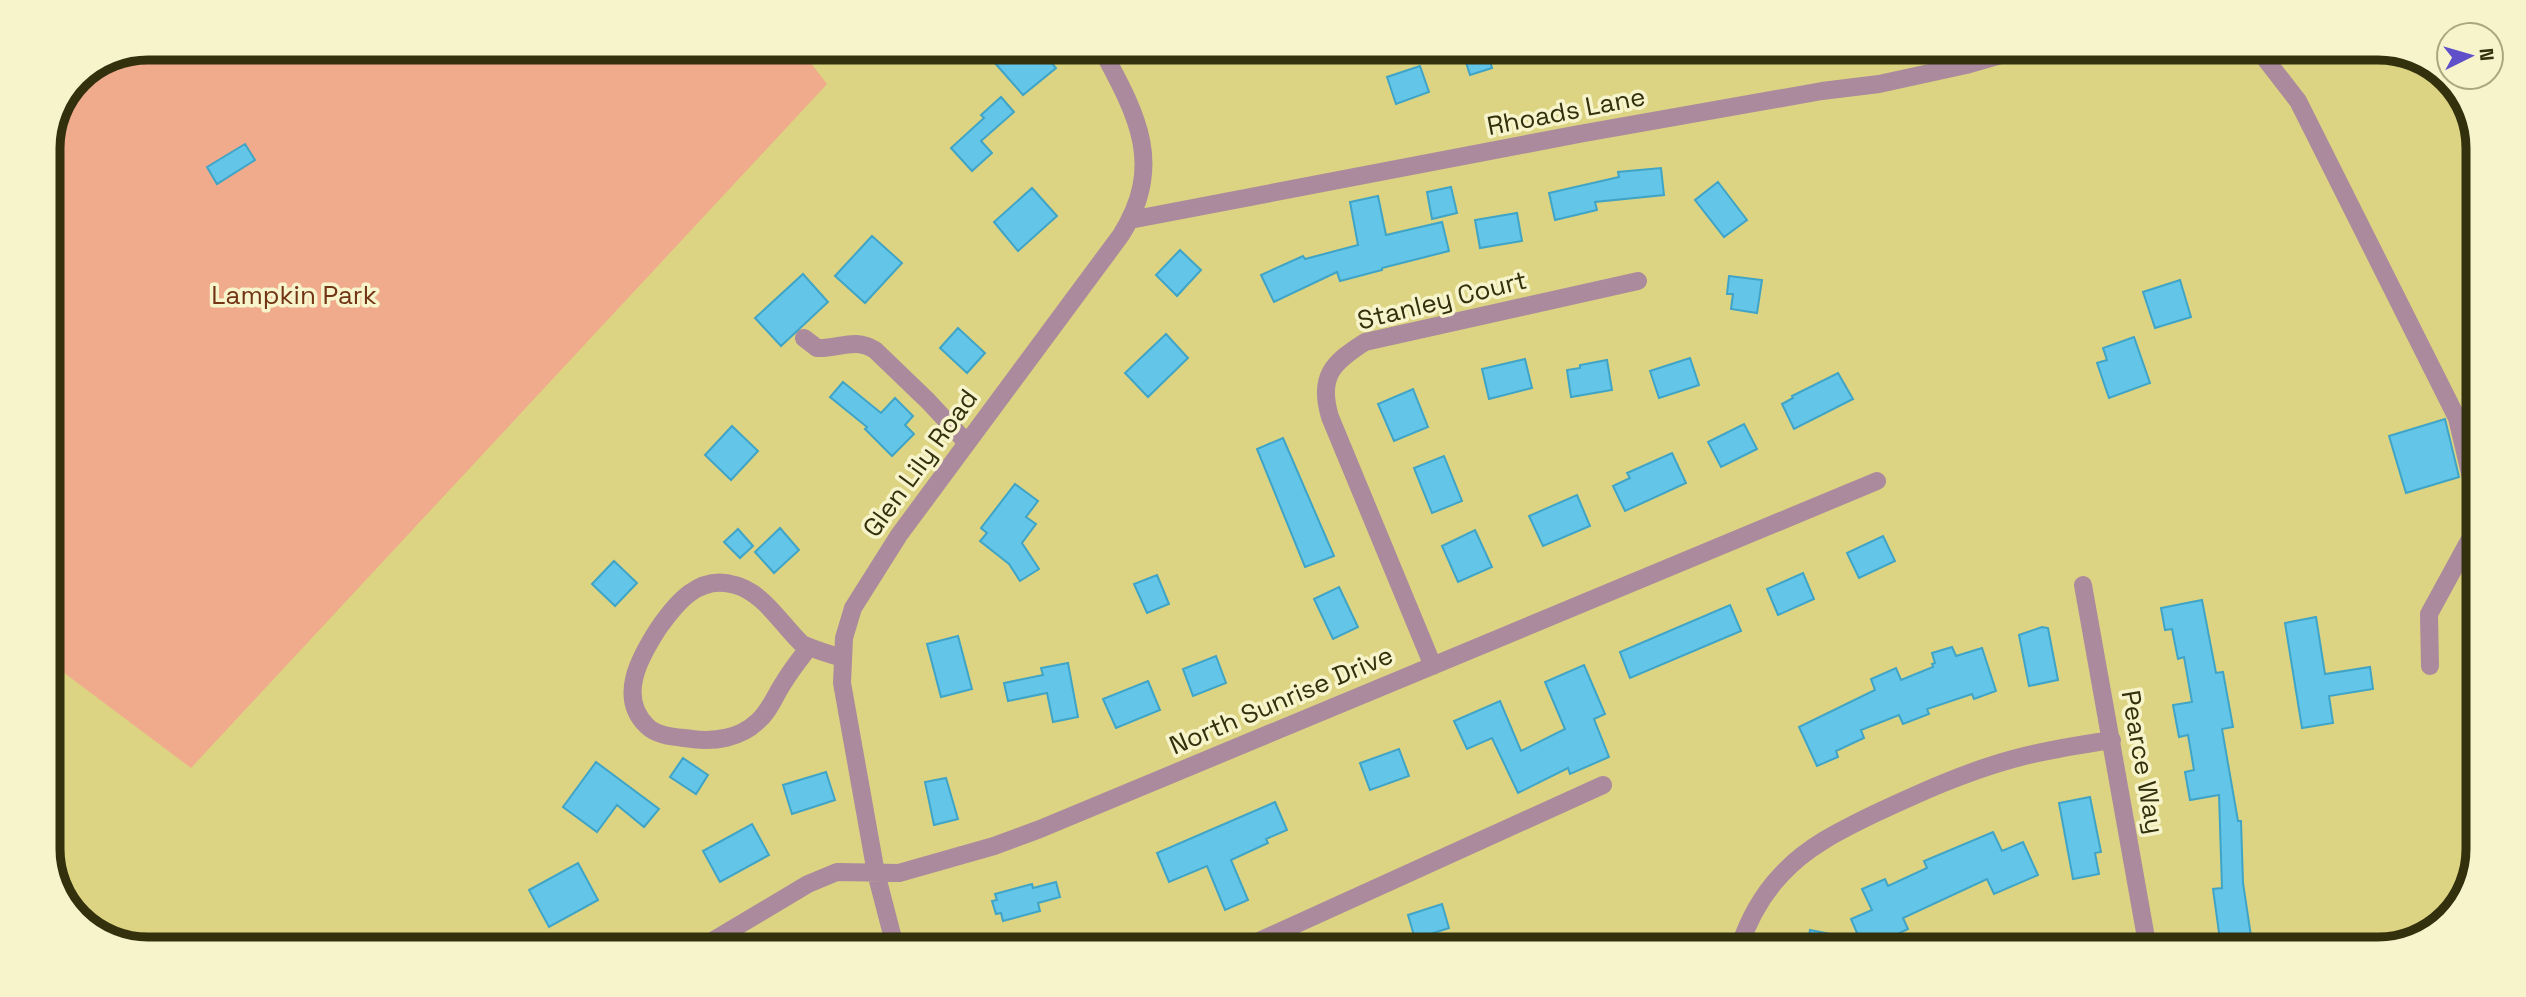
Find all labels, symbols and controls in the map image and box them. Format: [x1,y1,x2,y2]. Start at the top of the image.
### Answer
north arrow [2435,21,2505,91]
text: N [2473,47,2499,62]
street label: Rhoads Lane [1484,79,1648,143]
street label: Stanley Court [1354,263,1530,337]
park label: Lampkin Park [211,278,377,312]
street label: Glen Lily Road [855,382,985,544]
street label: North Sunrise Drive [1164,638,1398,762]
street label: Pearce Way [2114,687,2172,837]

